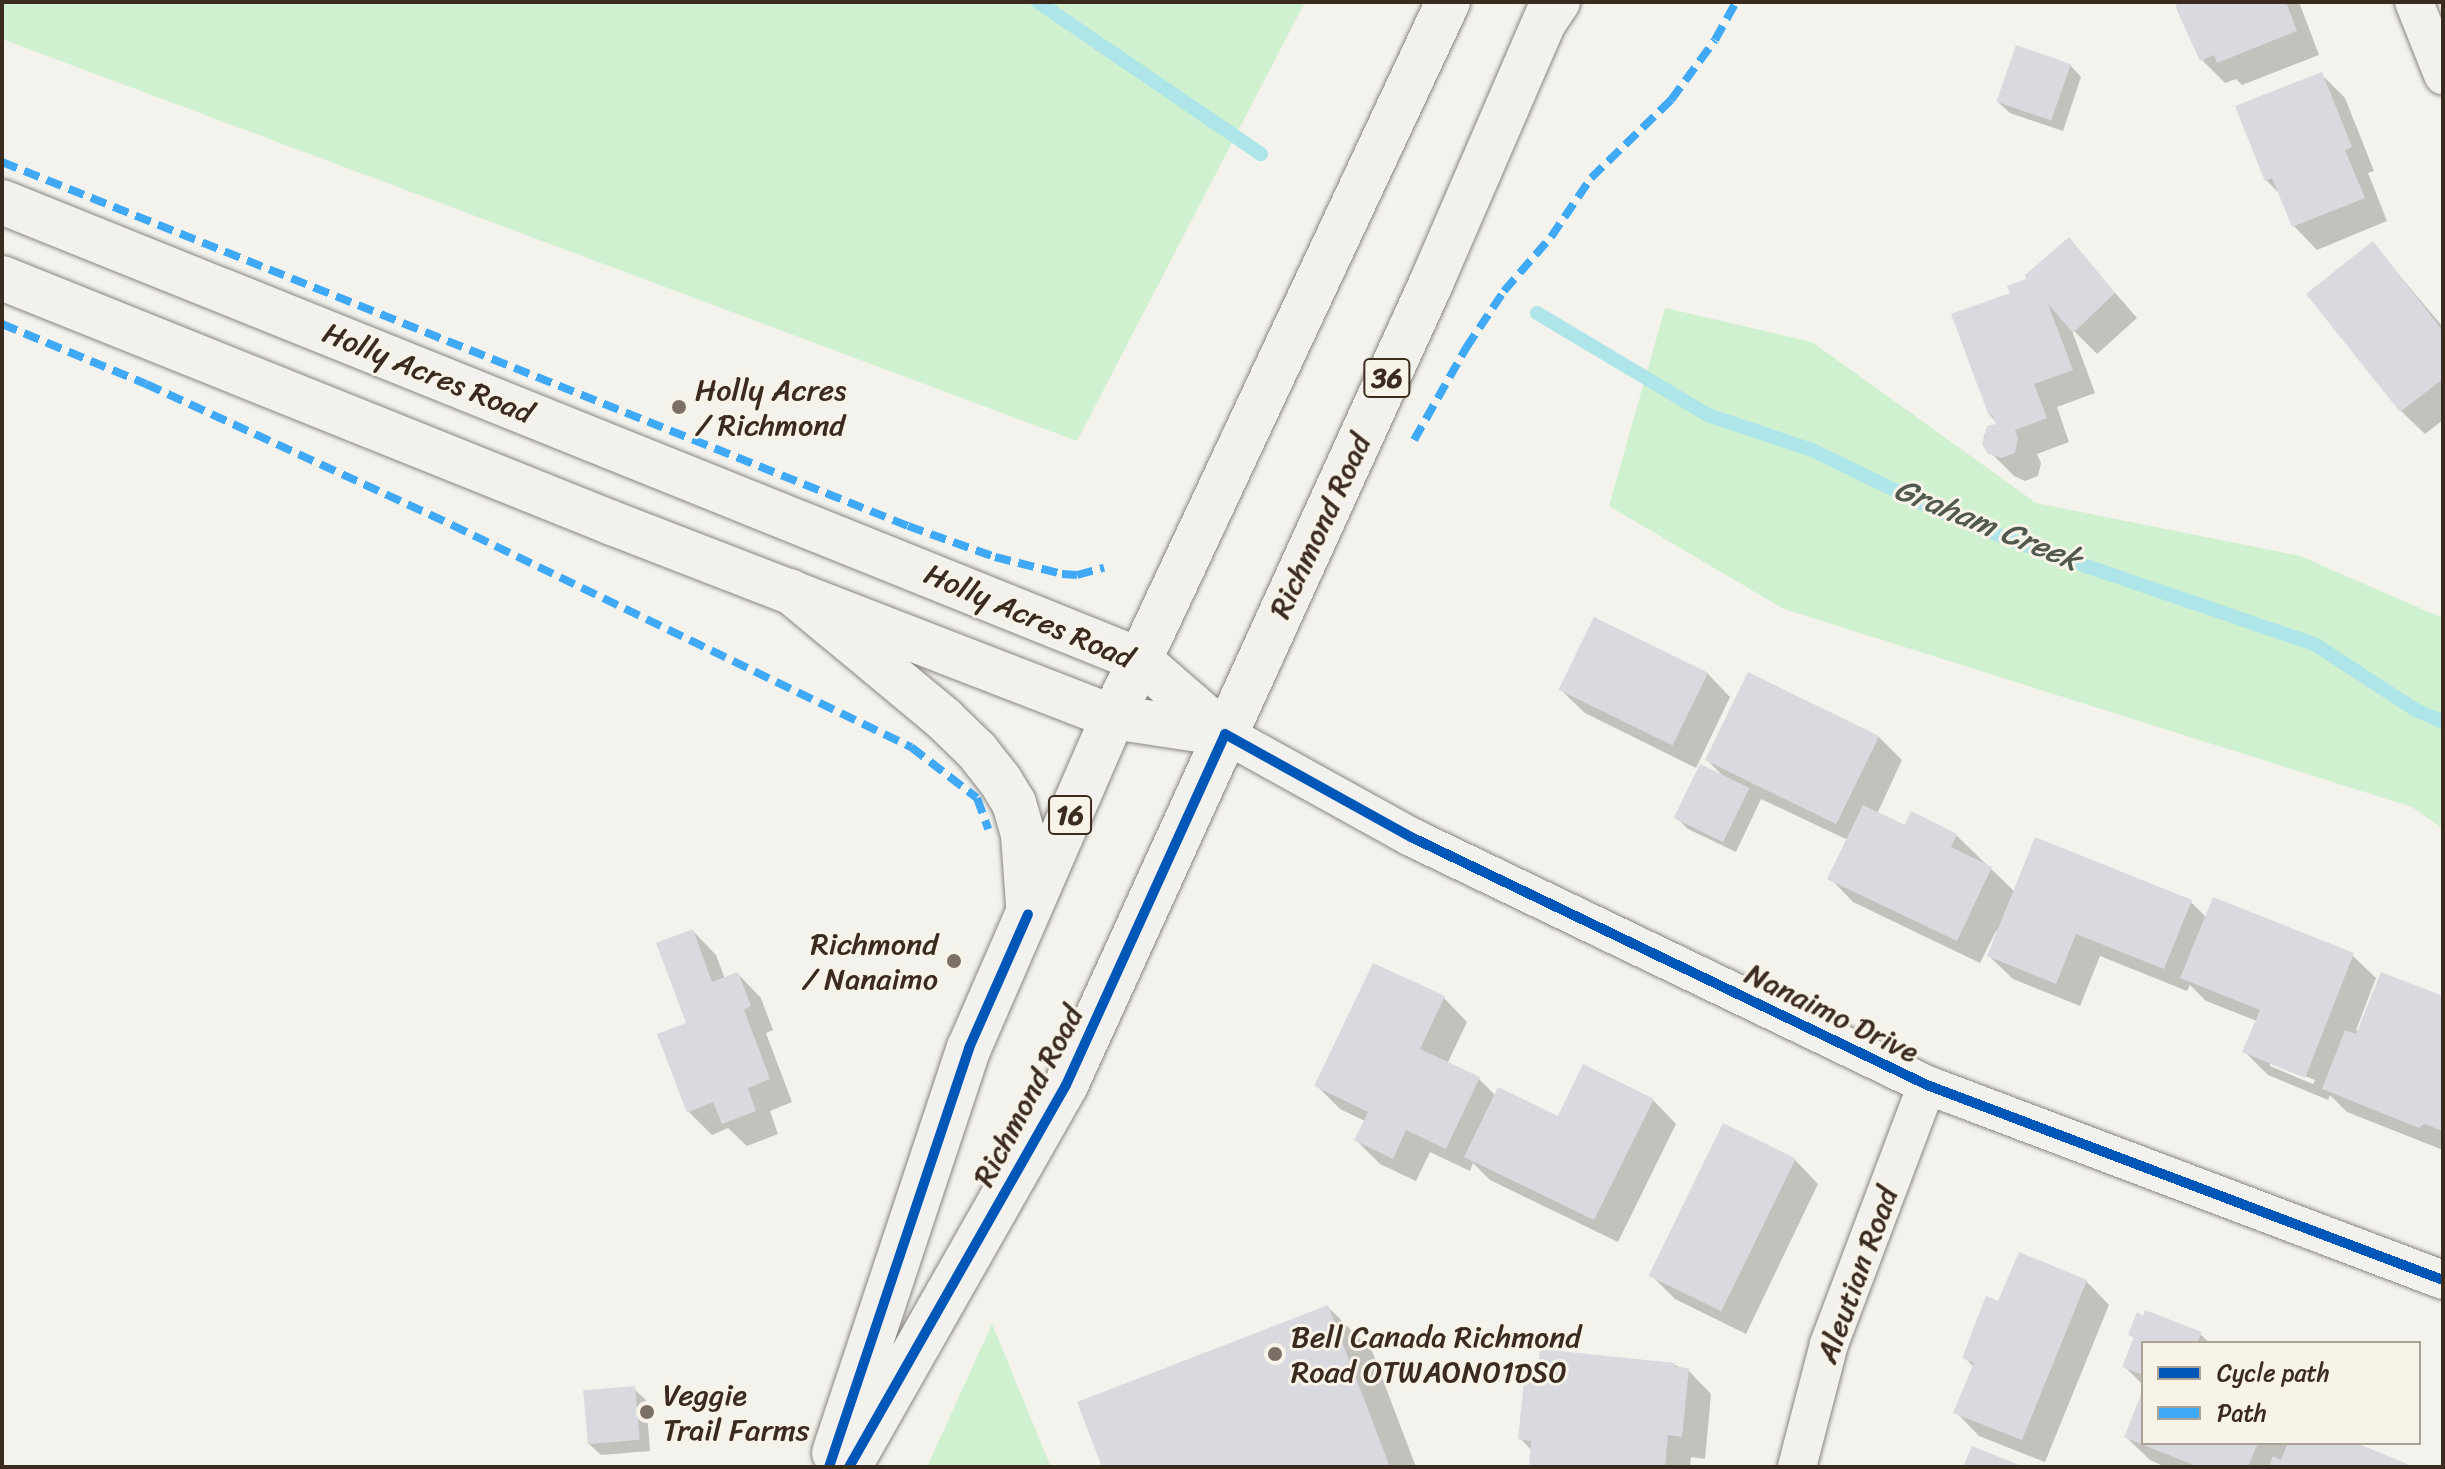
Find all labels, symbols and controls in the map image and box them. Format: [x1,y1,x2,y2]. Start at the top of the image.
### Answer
street label: Holly Acres Road [318,314,538,432]
road number: 36 [1363,354,1411,402]
place label: Holly Acres / Richmond [695,372,846,442]
marker: Holly Acres / Richmond [670,398,688,416]
street label: Richmond Road [1262,428,1378,624]
water label: Graham Creek [1888,470,2086,580]
street label: Holly Acres Road [919,556,1139,676]
road number: 16 [1048,791,1092,839]
place label: Richmond / Nanaimo [802,926,938,996]
marker: Richmond / Nanaimo [945,952,963,970]
street label: Nanaimo Drive [1739,955,1925,1071]
street label: Richmond Road [965,999,1091,1193]
street label: Aleutian Road [1809,1182,1905,1368]
place label: Bell Canada Richmond Road OTWAON01DS0 [1291,1319,1581,1390]
legend [2141,1341,2421,1445]
marker: Bell Canada Richmond Road OTWAON01DS0 [1266,1345,1284,1363]
text: Cycle path [2217,1352,2330,1394]
place label: Veggie Trail Farms [663,1377,808,1448]
text: Path [2217,1392,2267,1434]
marker: Veggie Trail Farms [638,1403,656,1421]

